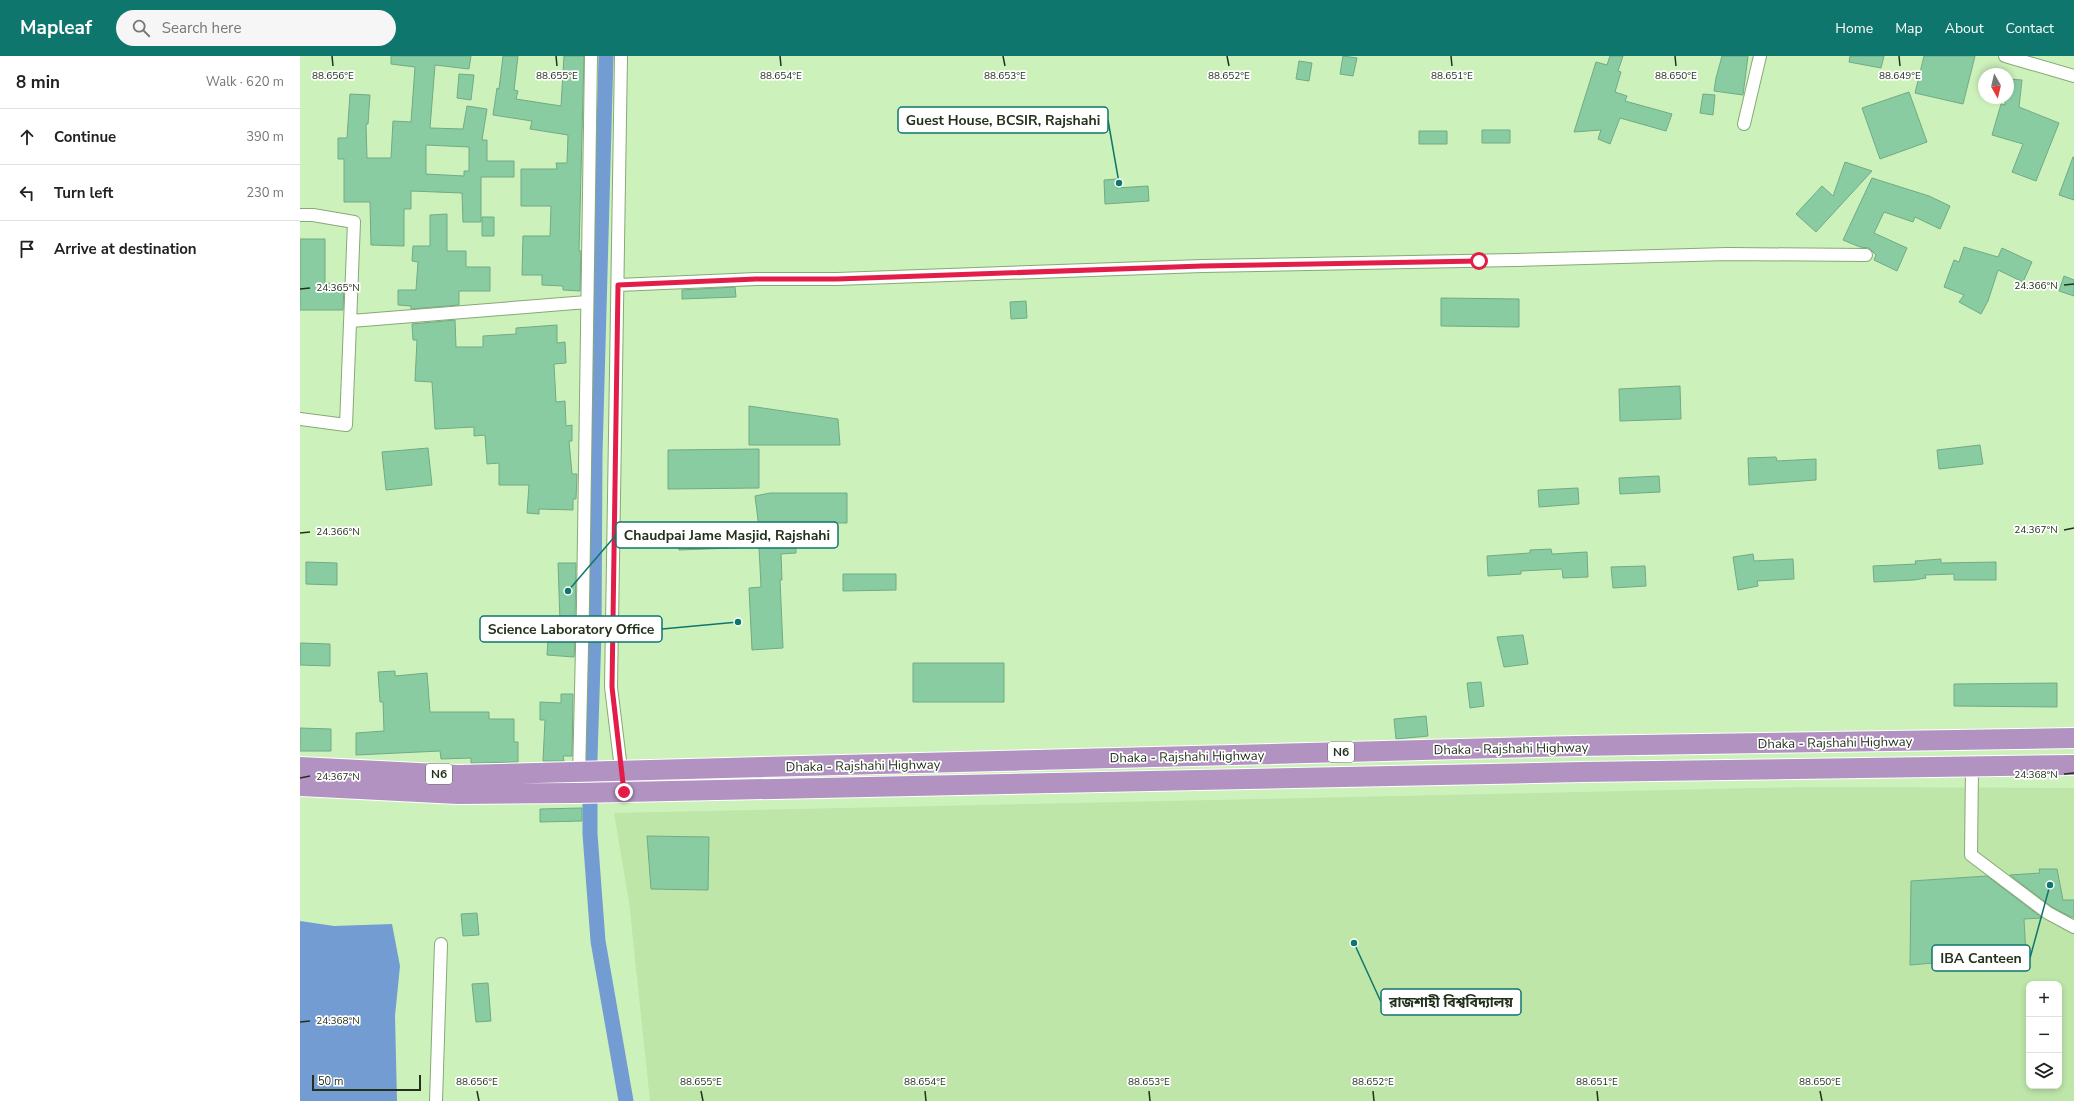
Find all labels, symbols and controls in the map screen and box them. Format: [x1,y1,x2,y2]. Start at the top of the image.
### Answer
search box [116,10,396,46]
text: Mapleaf [20,15,92,41]
icon: search [130,17,152,39]
text: Search here [162,18,241,38]
text: Home [1835,19,1873,38]
text: Map [1895,19,1923,38]
text: About [1945,19,1984,38]
text: Contact [2006,19,2054,38]
north arrow [1978,68,2014,104]
text: 88.656°E [312,69,354,83]
text: 88.655°E [536,69,578,83]
text: 88.654°E [760,69,802,83]
text: 88.653°E [984,69,1026,83]
text: 88.652°E [1208,69,1250,83]
text: 88.651°E [1431,69,1473,83]
text: 88.650°E [1655,69,1697,83]
text: 88.649°E [1879,69,1921,83]
text: 8 min [16,71,60,94]
text: Walk · 620 m [206,73,284,91]
callout: Guest House, BCSIR, Rajshahi [898,107,1108,133]
text: Guest House, BCSIR, Rajshahi [906,111,1100,130]
icon: ahead [16,126,38,148]
text: Continue [54,127,116,147]
text: 390 m [246,128,284,146]
icon: left [16,182,38,204]
text: Turn left [54,183,113,203]
text: 230 m [246,184,284,202]
icon: arrive [16,238,38,260]
text: Arrive at destination [54,239,197,259]
route start [1470,252,1488,270]
text: 24.366°N [2014,279,2058,293]
text: 24.365°N [316,281,360,295]
callout: Chaudpai Jame Masjid, Rajshahi [616,522,838,548]
text: 24.367°N [2014,523,2058,537]
text: 24.366°N [316,525,360,539]
text: Chaudpai Jame Masjid, Rajshahi [624,526,830,545]
callout: Science Laboratory Office [480,616,662,642]
text: Science Laboratory Office [488,620,655,639]
street label: Dhaka - Rajshahi Highway [1758,733,1913,753]
street label: Dhaka - Rajshahi Highway [1434,739,1589,759]
road number: N6 [1328,742,1354,762]
street label: Dhaka - Rajshahi Highway [1110,747,1265,767]
street label: Dhaka - Rajshahi Highway [786,756,941,776]
road number: N6 [426,764,452,784]
text: 24.368°N [2014,768,2058,782]
text: 24.367°N [316,770,360,784]
route end [615,783,633,801]
callout: IBA Canteen [1932,945,2030,971]
text: IBA Canteen [1940,949,2022,968]
map controls [2026,981,2062,1089]
button: + [2026,981,2062,1017]
callout: রাজশাহী বিশ্ববিদ্যালয় [1381,989,1521,1015]
text: রাজশাহী বিশ্ববিদ্যালয় [1388,993,1513,1012]
text: 24.368°N [316,1014,360,1028]
button: − [2026,1017,2062,1053]
button: layers [2026,1053,2062,1089]
scale bar [312,1073,421,1092]
text: 50 m [318,1074,343,1089]
text: 88.656°E [456,1075,498,1089]
text: 88.655°E [680,1075,722,1089]
text: 88.654°E [904,1075,946,1089]
text: 88.653°E [1128,1075,1170,1089]
text: 88.652°E [1352,1075,1394,1089]
text: 88.651°E [1576,1075,1618,1089]
text: 88.650°E [1799,1075,1841,1089]

